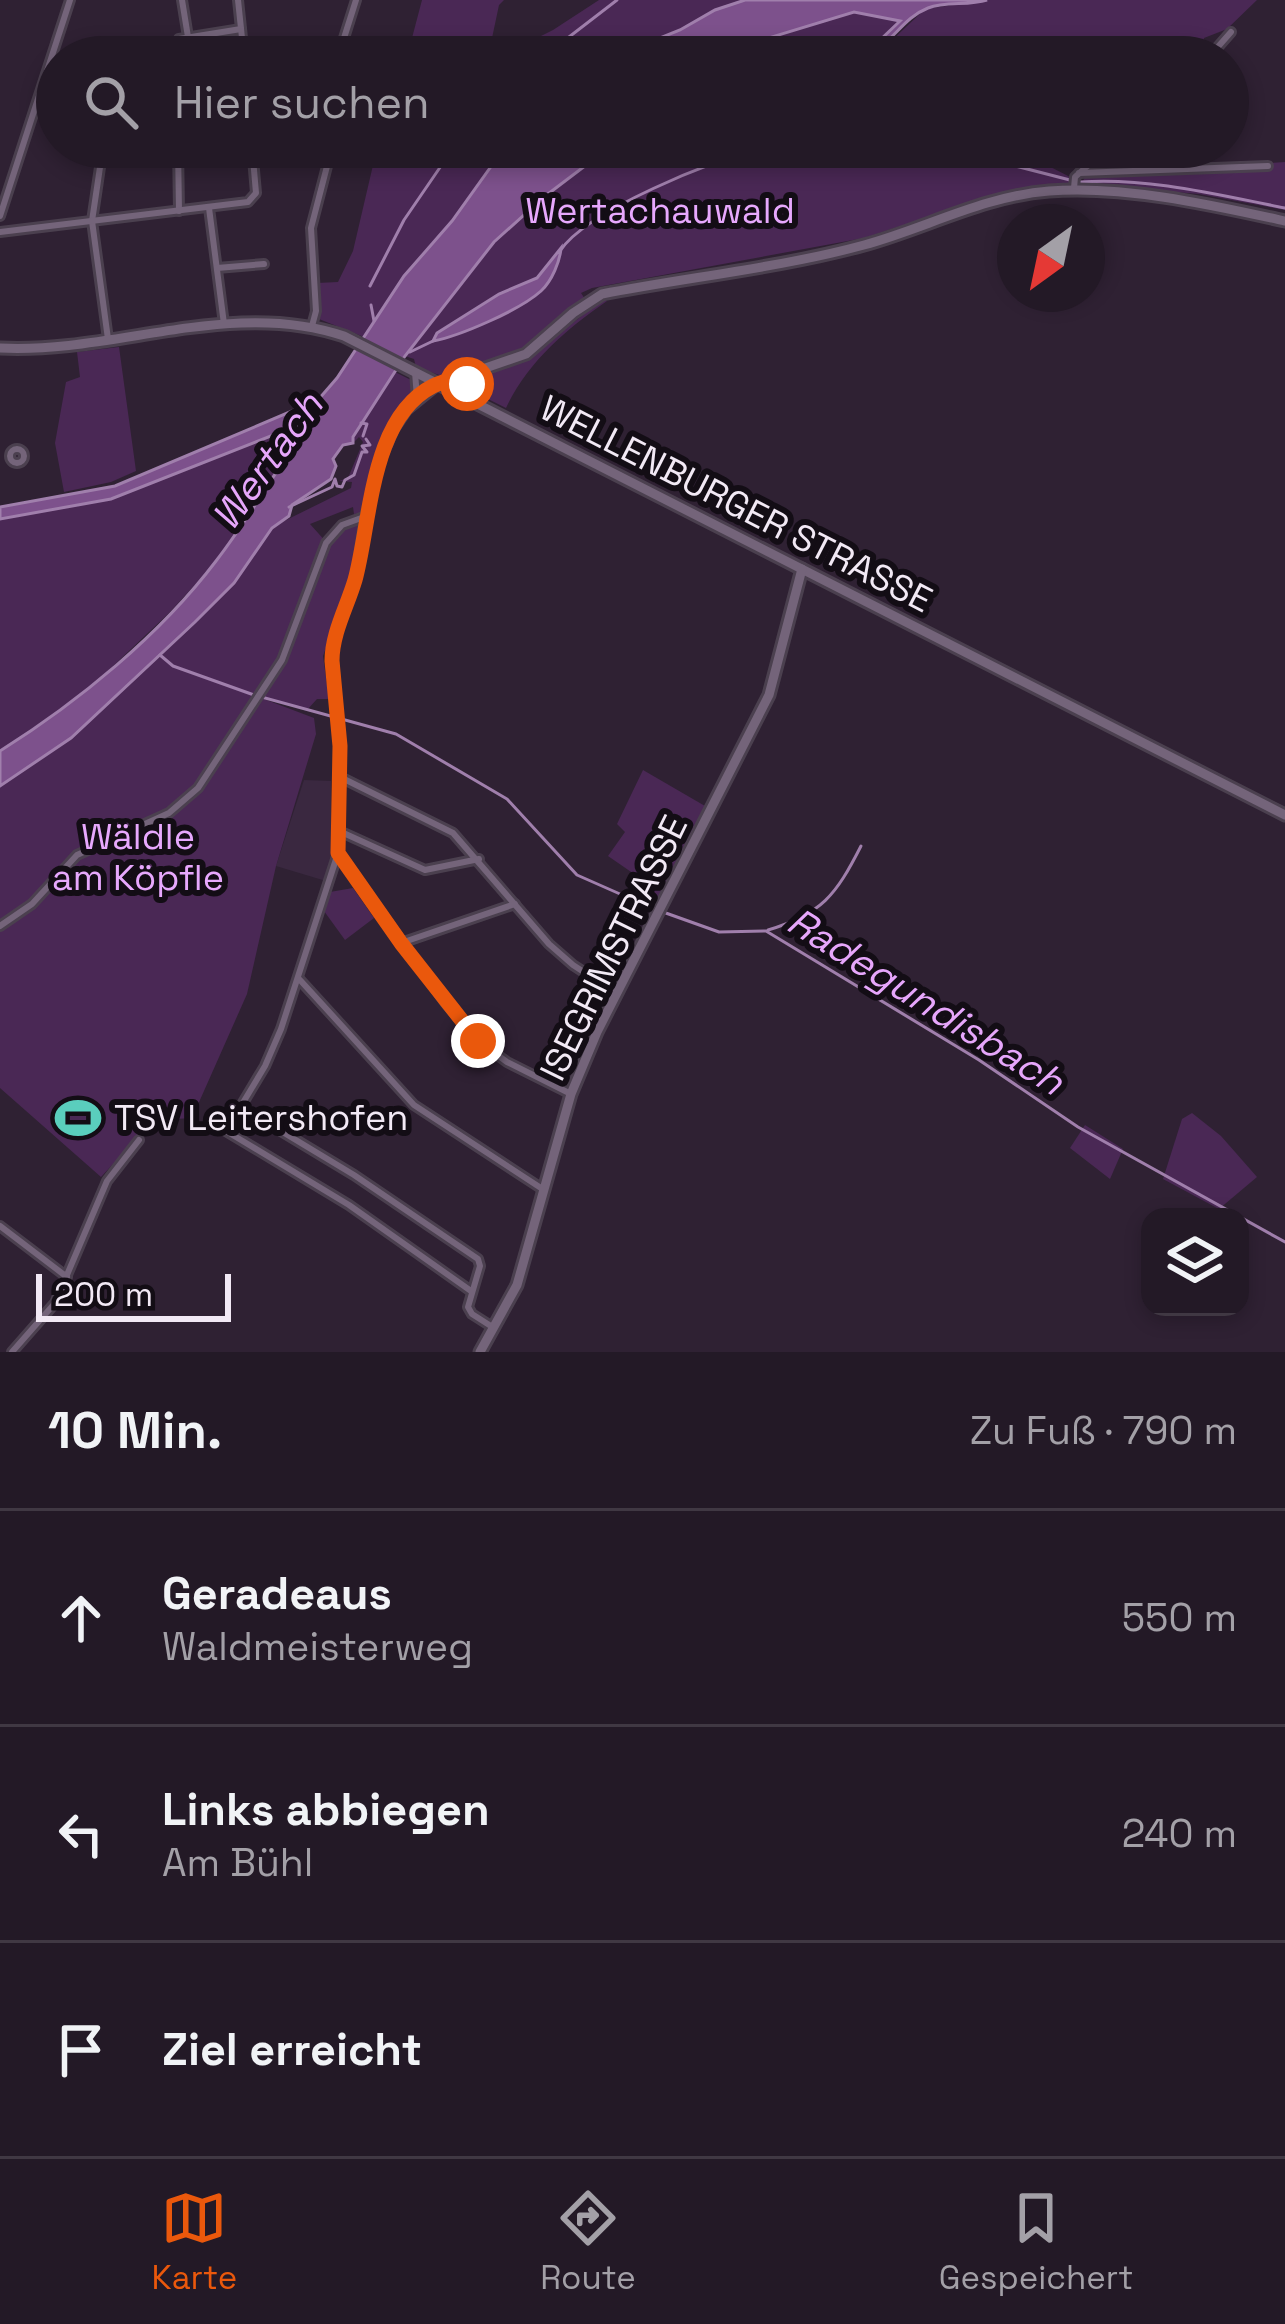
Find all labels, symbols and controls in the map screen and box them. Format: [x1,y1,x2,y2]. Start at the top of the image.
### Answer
search box [36,36,1249,168]
icon: search [78,69,144,135]
text: Hier suchen [174,74,430,131]
park label: Wertachauwald [525,188,795,234]
north arrow [997,204,1105,312]
route start [440,357,494,411]
water label: Wertach [201,382,334,539]
street label: WELLENBURGER STRASSE [532,385,940,623]
street label: ISEGRIMSTRASSE [530,808,698,1088]
park label: Wäldle am Köpfle [52,814,224,901]
water label: Radegundisbach [779,896,1074,1106]
route end [451,1014,505,1068]
sports icon: TSV Leitershofen [53,1093,103,1143]
place label: TSV Leitershofen [114,1095,408,1141]
map controls [1141,1208,1249,1316]
button: layers [1141,1208,1249,1316]
scale bar [36,1268,231,1321]
text: 200 m [54,1274,153,1316]
text: 10 Min. [48,1398,222,1463]
text: Zu Fuß · 790 m [970,1406,1237,1455]
text: Geradeaus [162,1565,392,1622]
icon: ahead [48,1585,114,1651]
text: 550 m [1122,1593,1237,1642]
text: Waldmeisterweg [162,1622,473,1671]
text: Links abbiegen [162,1781,490,1838]
icon: left [48,1801,114,1867]
text: 240 m [1122,1809,1237,1858]
text: Am Bühl [162,1838,313,1887]
icon: arrive [48,2017,114,2083]
text: Ziel erreicht [162,2021,422,2078]
tab: Karte [152,2185,237,2299]
tab: Route [540,2185,636,2299]
tab: Gespeichert [939,2185,1133,2299]

